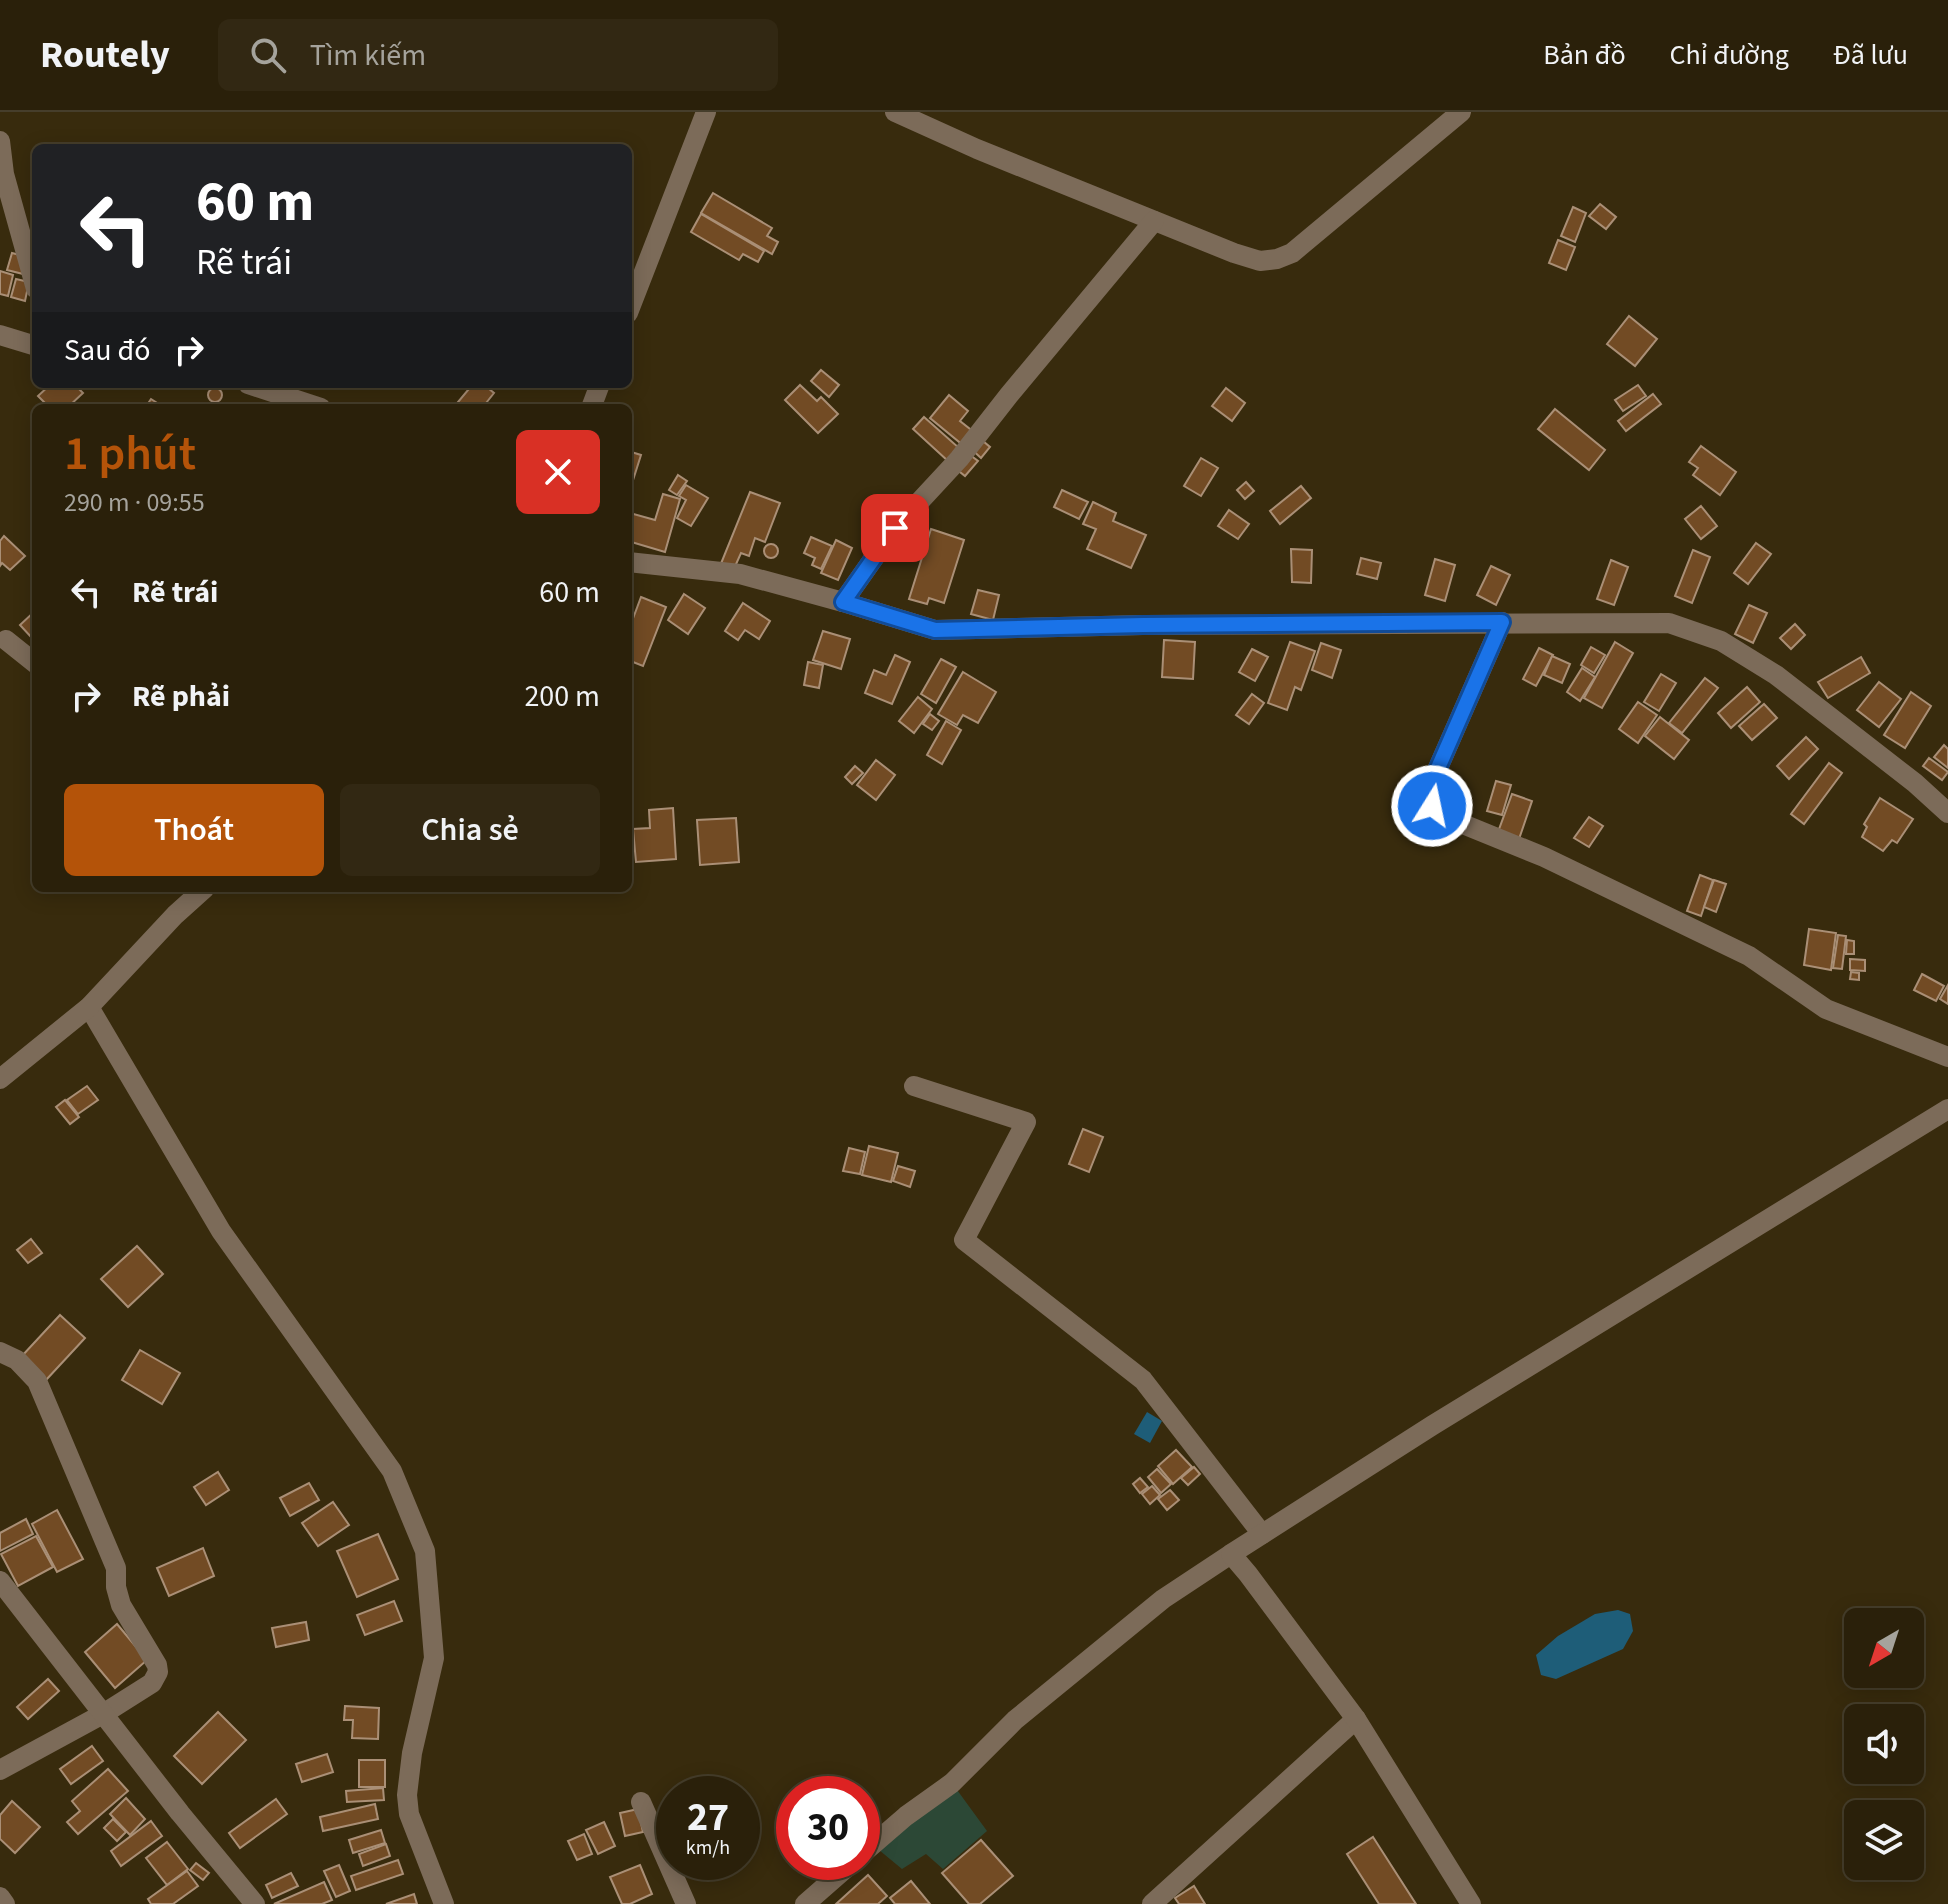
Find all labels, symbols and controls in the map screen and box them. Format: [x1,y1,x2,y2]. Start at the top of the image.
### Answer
search box [218,19,778,91]
text: Routely [40,28,170,82]
icon: search [246,33,290,77]
text: Tìm kiếm [310,34,426,77]
text: Bản đồ [1543,35,1626,75]
text: Chỉ đường [1670,35,1789,75]
text: Đã lưu [1833,35,1908,75]
text: 60 m [196,163,314,242]
icon: left [64,176,168,280]
text: Rẽ trái [196,237,292,288]
icon: right [167,328,211,372]
text: Sau đó [64,329,151,372]
text: 1 phút [64,420,196,488]
button: close [516,430,600,514]
text: 290 m · 09:55 [64,484,205,521]
pin [861,494,929,562]
icon: arrive [873,506,917,550]
icon: left [64,570,108,614]
text: Rẽ trái [132,571,218,614]
text: 60 m [539,571,600,614]
icon: right [64,674,108,718]
text: Rẽ phải [132,675,230,718]
text: 200 m [524,675,600,718]
position arrow [1390,764,1474,848]
button: Thoát [64,784,324,876]
button: Chia sẻ [340,784,600,876]
north arrow [1844,1608,1924,1688]
map controls [1844,1608,1924,1880]
button: sound [1844,1704,1924,1784]
speed limit sign: 30 [776,1776,880,1880]
text: 27 [687,1789,729,1846]
button: layers [1844,1800,1924,1880]
text: km/h [686,1834,730,1862]

